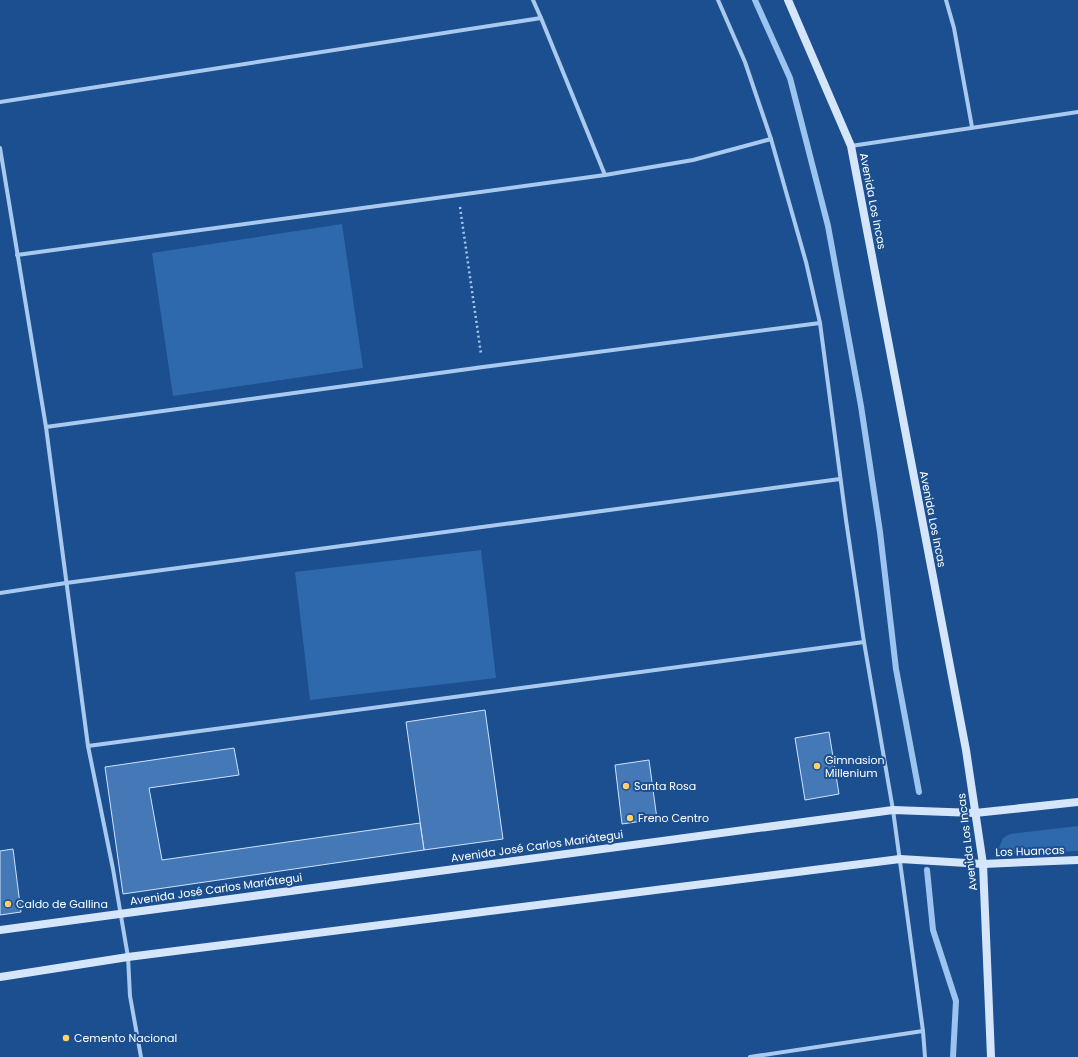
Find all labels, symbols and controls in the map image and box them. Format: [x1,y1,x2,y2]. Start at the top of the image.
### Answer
street label: Avenida Los Incas [856,151,890,251]
street label: Avenida Los Incas [916,469,950,569]
place label: Gimnasion Millenium [825,752,885,781]
marker: Gimnasion Millenium [812,761,822,771]
place label: Santa Rosa [634,778,696,794]
marker: Santa Rosa [621,781,631,791]
street label: Avenida Los Incas [953,792,981,892]
place label: Freno Centro [638,810,709,826]
marker: Freno Centro [625,813,635,823]
street label: Avenida José Carlos Mariátegui [450,826,625,866]
street label: Los Huancas [995,842,1065,860]
street label: Avenida José Carlos Mariátegui [129,869,304,909]
place label: Caldo de Gallina [16,896,108,912]
marker: Caldo de Gallina [3,899,13,909]
place label: Cemento Nacional [74,1030,177,1046]
marker: Cemento Nacional [61,1033,71,1043]

